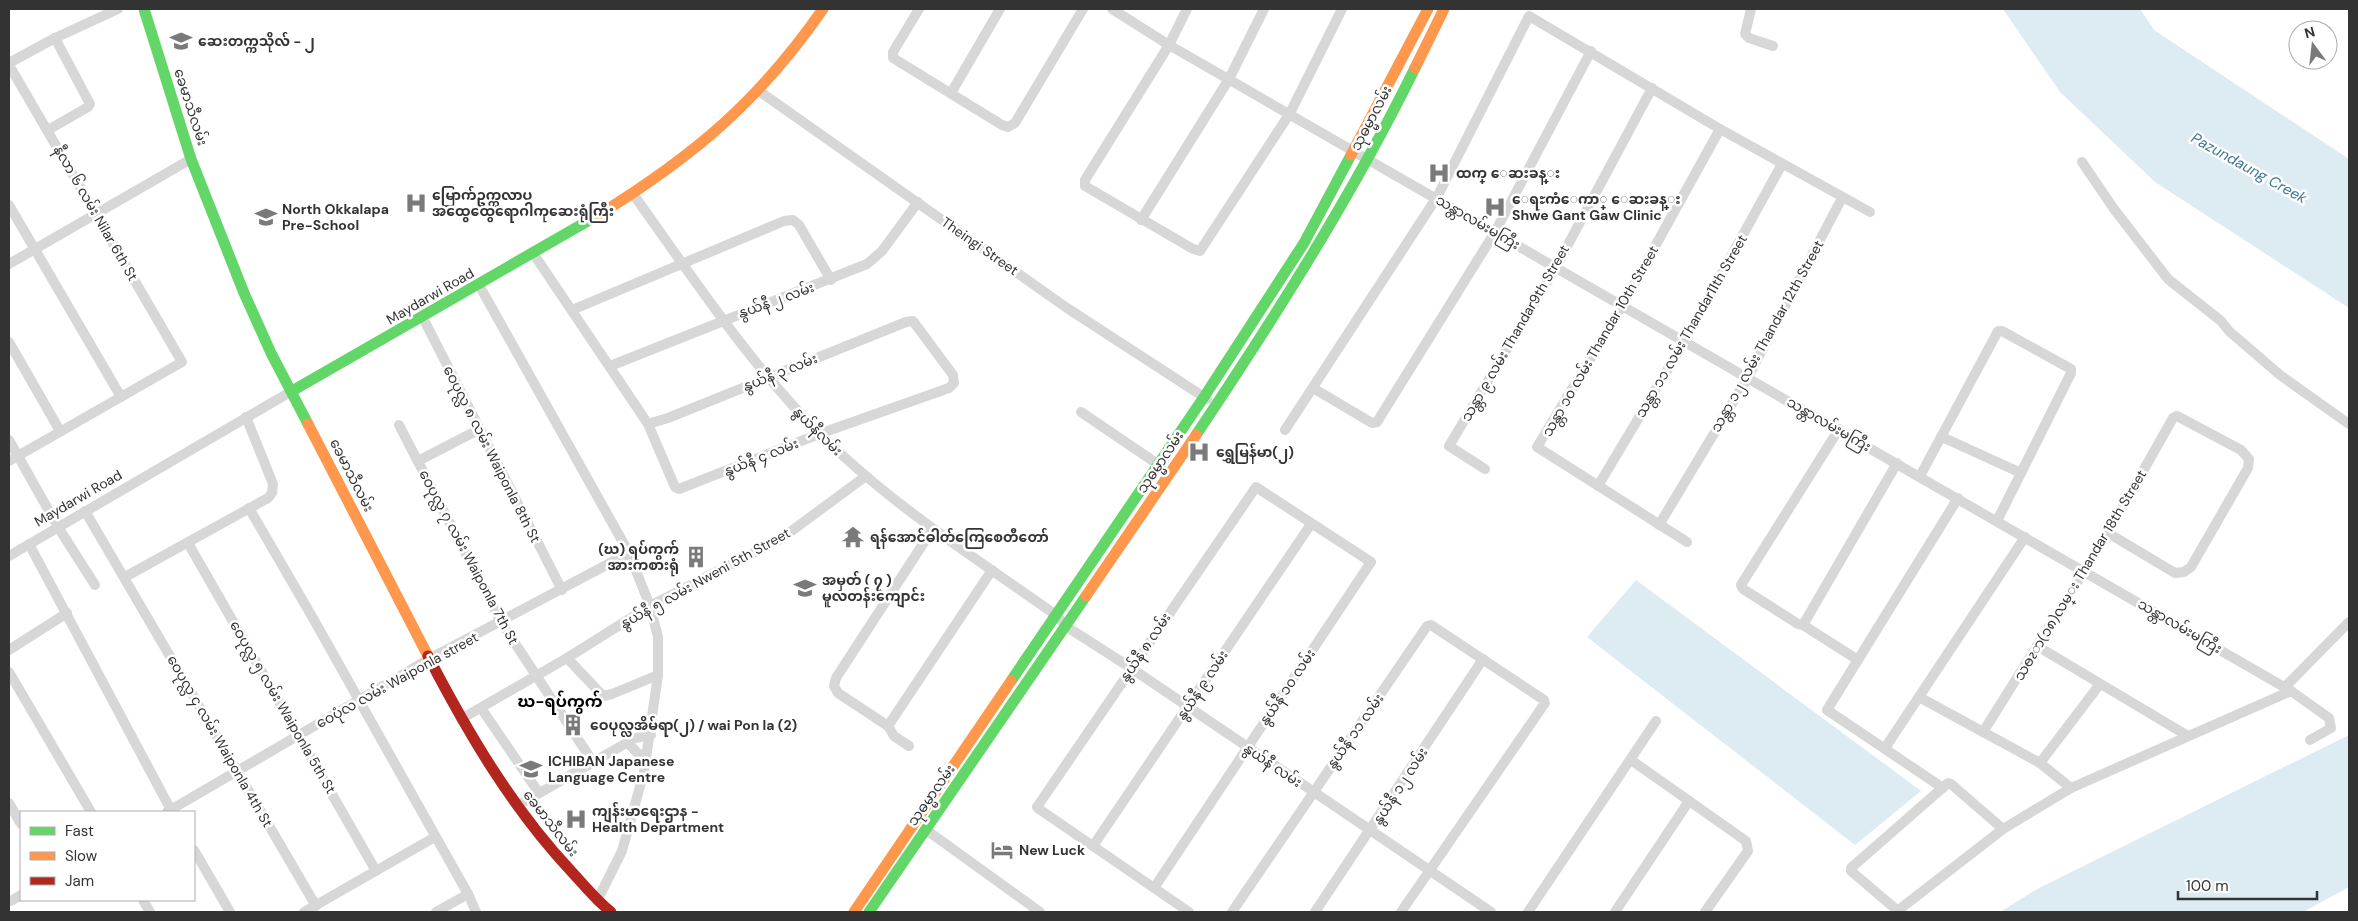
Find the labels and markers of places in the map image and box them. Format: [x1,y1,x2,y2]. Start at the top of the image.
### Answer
school or university icon: ဆေးတက္ကသိုလ် - ၂ [168,28,194,54]
place label: ဆေးတက္ကသိုလ် - ၂ [198,31,315,53]
hospital icon: ထက္ ေဆးခန္း [1426,160,1452,186]
place label: ထက္ ေဆးခန္း [1456,164,1560,185]
place label: မြောက်ဥက္ကလာပ အထွေထွေရောဂါကုဆေးရုံကြီး [432,185,614,223]
hospital icon: မြောက်ဥက္ကလာပ အထွေထွေရောဂါကုဆေးရုံကြီး [403,190,429,216]
place label: ေရႊကံေကာ္ ေဆးခန္း Shwe Gant Gaw Clinic [1512,190,1681,224]
hospital icon: ေရႊကံေကာ္ ေဆးခန္း Shwe Gant Gaw Clinic [1482,194,1508,220]
place label: North Okkalapa Pre-School [282,200,389,234]
school or university icon: North Okkalapa Pre-School [253,204,279,230]
hospital icon: ရွှေမြန်မာ(၂) [1186,439,1212,465]
place label: ရွှေမြန်မာ(၂) [1216,442,1294,464]
temple icon: ရန်အောင်ဓါတ်ကြေစေတီတော် [840,524,866,550]
place label: ရန်အောင်ဓါတ်ကြေစေတီတော် [870,527,1049,549]
place label: (ဃ) ရပ်ကွက် အားကစားရုံ [598,539,679,577]
building icon: (ဃ) ရပ်ကွက် အားကစားရုံ [683,544,709,570]
place label: အမှတ် ( ၇ ) မူလတန်းကျောင်း [822,570,925,608]
school or university icon: အမှတ် ( ၇ ) မူလတန်းကျောင်း [792,575,818,601]
building icon: ဝေပုလ္လအိမ်ရာ(၂) / wai Pon la (2) [560,712,586,738]
place label: ဝေပုလ္လအိမ်ရာ(၂) / wai Pon la (2) [590,715,798,737]
place label: ICHIBAN Japanese Language Centre [548,752,674,786]
school or university icon: ICHIBAN Japanese Language Centre [518,756,544,782]
place label: ကျန်းမာရေးဌာန - Health Department [592,801,724,836]
hospital icon: ကျန်းမာရေးဌာန - Health Department [563,806,589,832]
hotel icon: New Luck [989,837,1015,863]
place label: New Luck [1019,841,1085,859]

